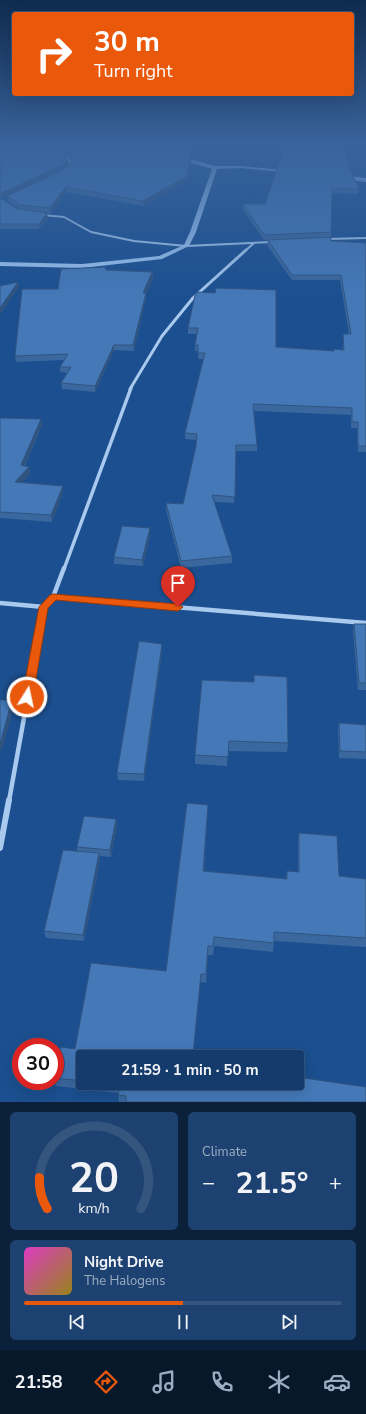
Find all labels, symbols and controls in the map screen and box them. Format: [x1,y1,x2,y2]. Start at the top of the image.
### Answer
text: 30 m [94,23,160,61]
icon: right [28,28,80,80]
text: Turn right [94,59,173,83]
pin [161,566,195,607]
icon: arrive [167,572,189,594]
position arrow [6,676,48,718]
speed limit sign: 30 [12,1038,64,1090]
text: 21:59 · 1 min · 50 m [121,1060,259,1080]
text: Climate [202,1143,247,1161]
text: 20 [69,1150,119,1207]
text: 21.5° [236,1163,308,1204]
text: − [202,1168,215,1198]
text: + [329,1168,342,1198]
text: km/h [78,1199,110,1218]
text: Night Drive [84,1252,164,1272]
text: The Halogens [84,1272,165,1290]
icon: previous [66,1311,88,1333]
icon: pause [172,1311,194,1333]
icon: next [278,1311,300,1333]
icon: directions [92,1368,120,1396]
icon: music [150,1368,178,1396]
icon: phone [208,1368,236,1396]
icon: climate [265,1368,293,1396]
icon: car [323,1368,351,1396]
text: 21:58 [15,1370,63,1394]

